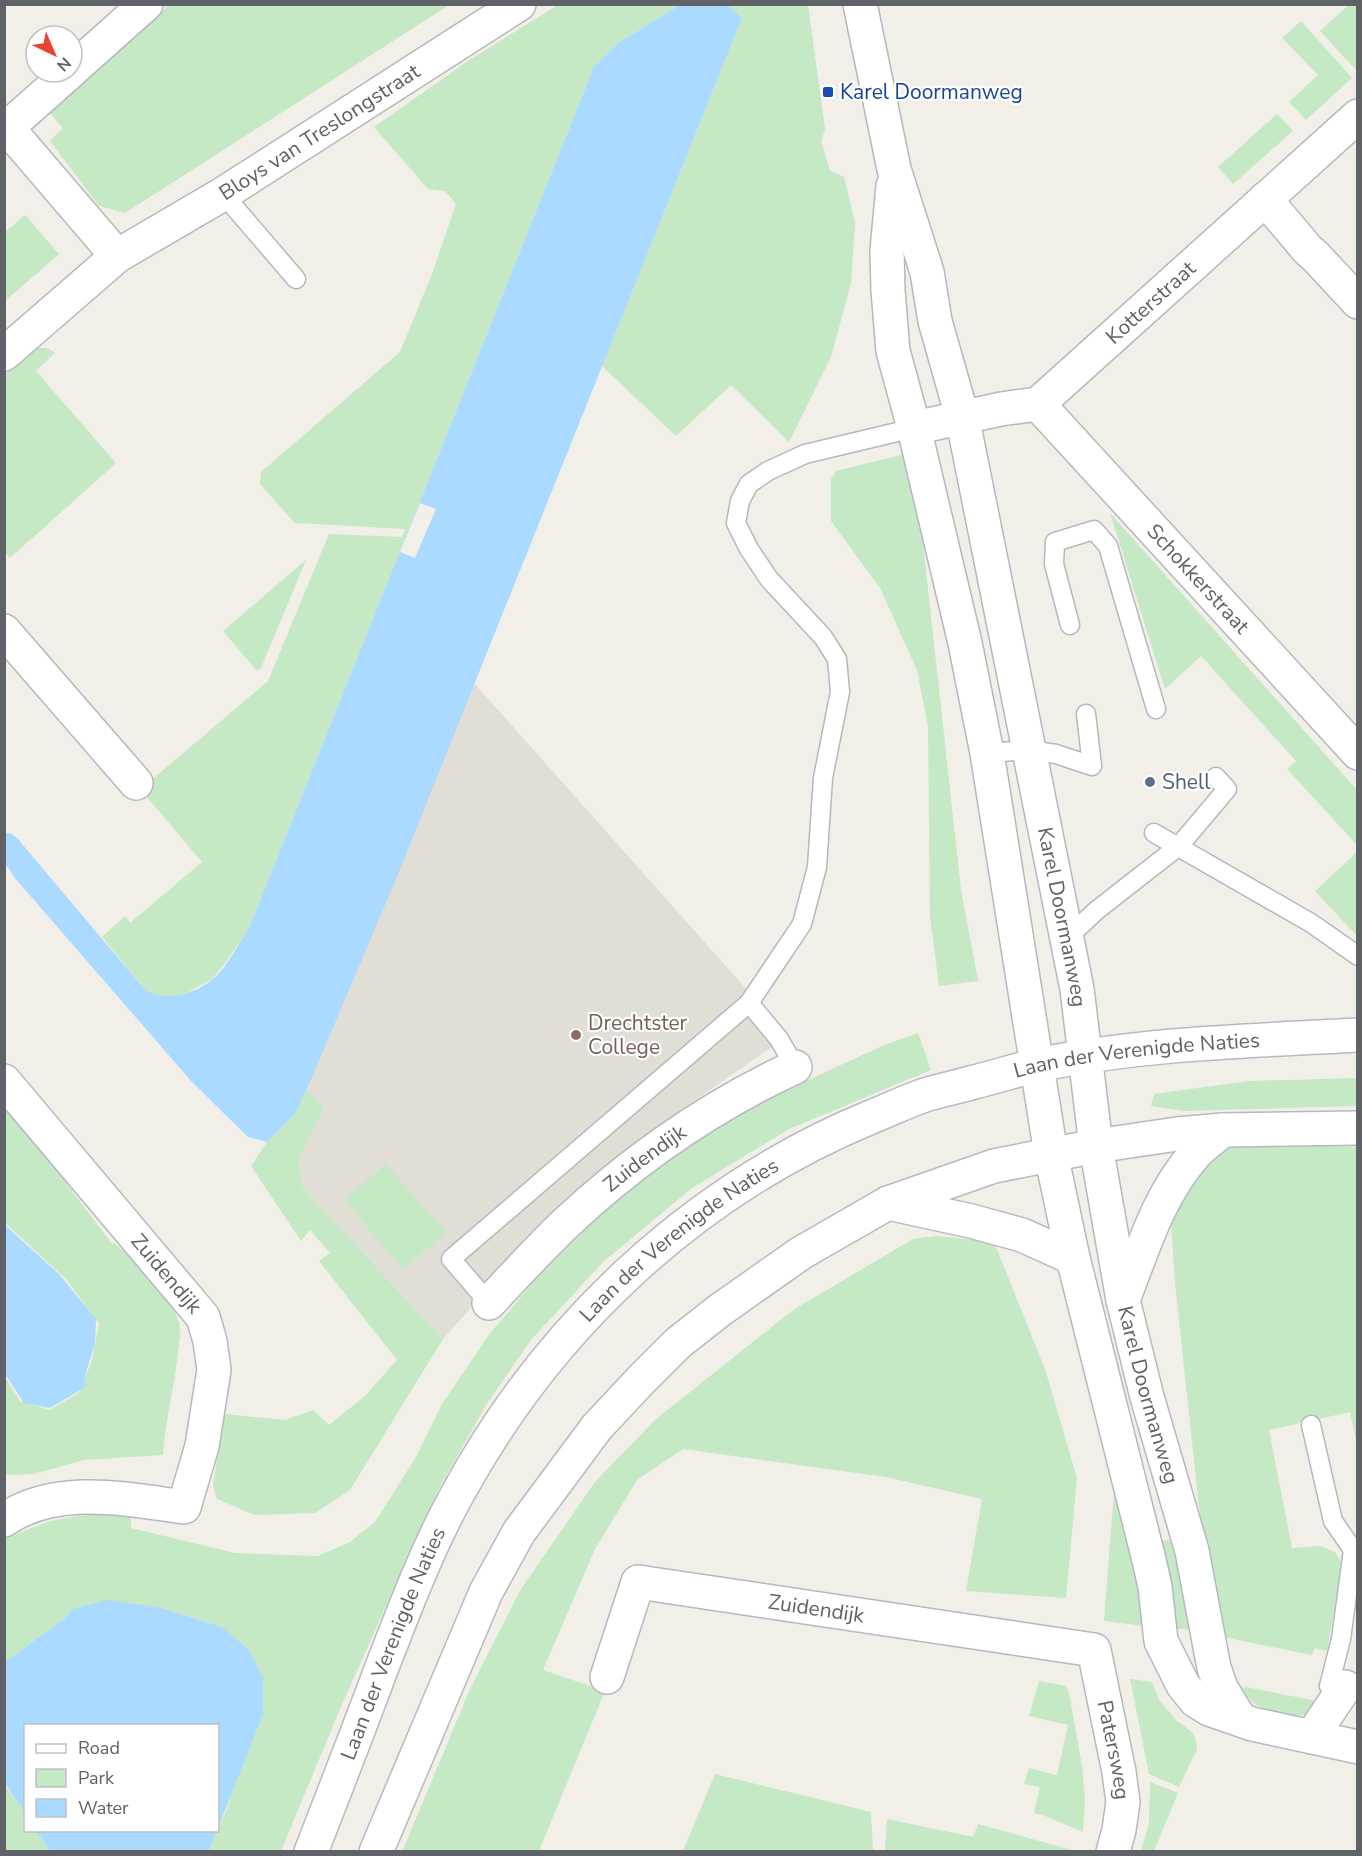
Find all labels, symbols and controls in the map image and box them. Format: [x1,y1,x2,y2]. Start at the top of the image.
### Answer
north arrow [24,24,84,84]
text: N [52,52,76,76]
street label: Bloys van Treslongstraat [214,57,426,207]
place label: Karel Doormanweg [840,78,1023,106]
marker: Karel Doormanweg [821,85,835,99]
street label: Kotterstraat [1100,254,1202,350]
street label: Schokkerstraat [1141,518,1256,640]
place label: Shell [1162,768,1211,796]
marker: Shell [1143,775,1157,789]
street label: Karel Doormanweg [1031,825,1093,1009]
place label: Drechtster College [588,1009,688,1061]
street label: Laan der Verenigde Naties [1010,1026,1261,1085]
marker: Drechtster College [569,1028,583,1042]
street label: Zuidendijk [597,1118,692,1198]
street label: Laan der Verenigde Naties [573,1151,784,1328]
street label: Zuidendijk [125,1228,209,1320]
street label: Karel Doormanweg [1111,1303,1186,1487]
street label: Laan der Verenigde Naties [334,1522,452,1764]
street label: Zuidendijk [766,1588,867,1630]
street label: Patersweg [1091,1698,1137,1801]
legend [24,1724,219,1832]
text: Road [78,1736,120,1760]
text: Park [78,1766,115,1790]
text: Water [78,1796,129,1820]

